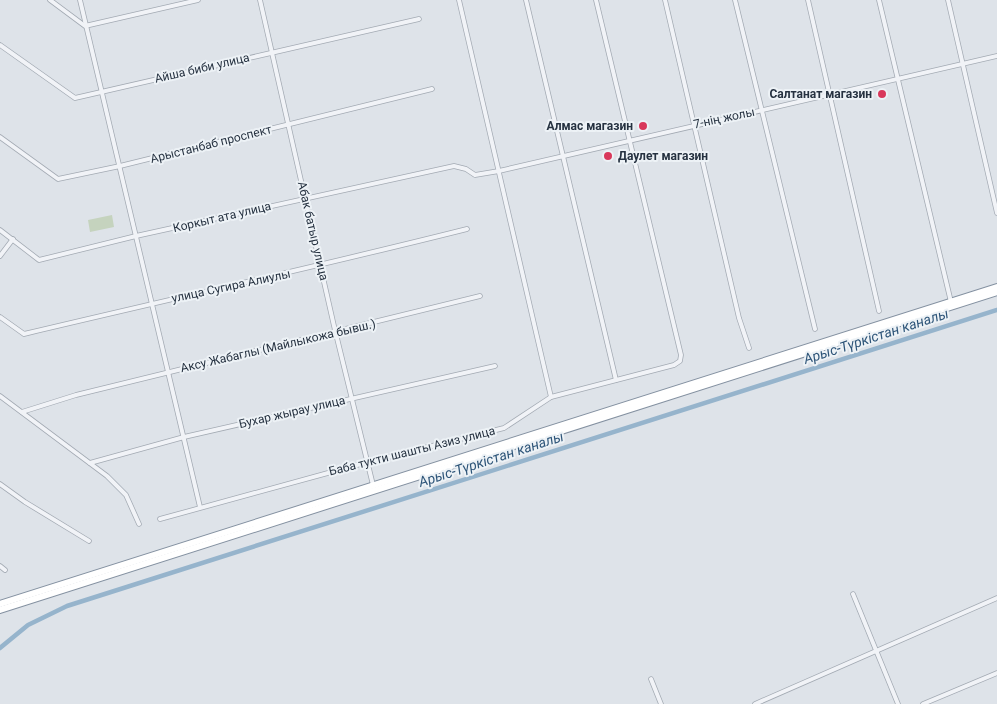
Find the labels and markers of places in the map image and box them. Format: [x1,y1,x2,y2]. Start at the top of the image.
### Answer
place label: Салтанат магазин [769,87,872,101]
marker: Салтанат магазин [876,88,888,100]
place label: Алмас магазин [547,119,633,133]
marker: Алмас магазин [637,120,649,132]
place label: Даулет магазин [618,149,708,163]
marker: Даулет магазин [602,150,614,162]

